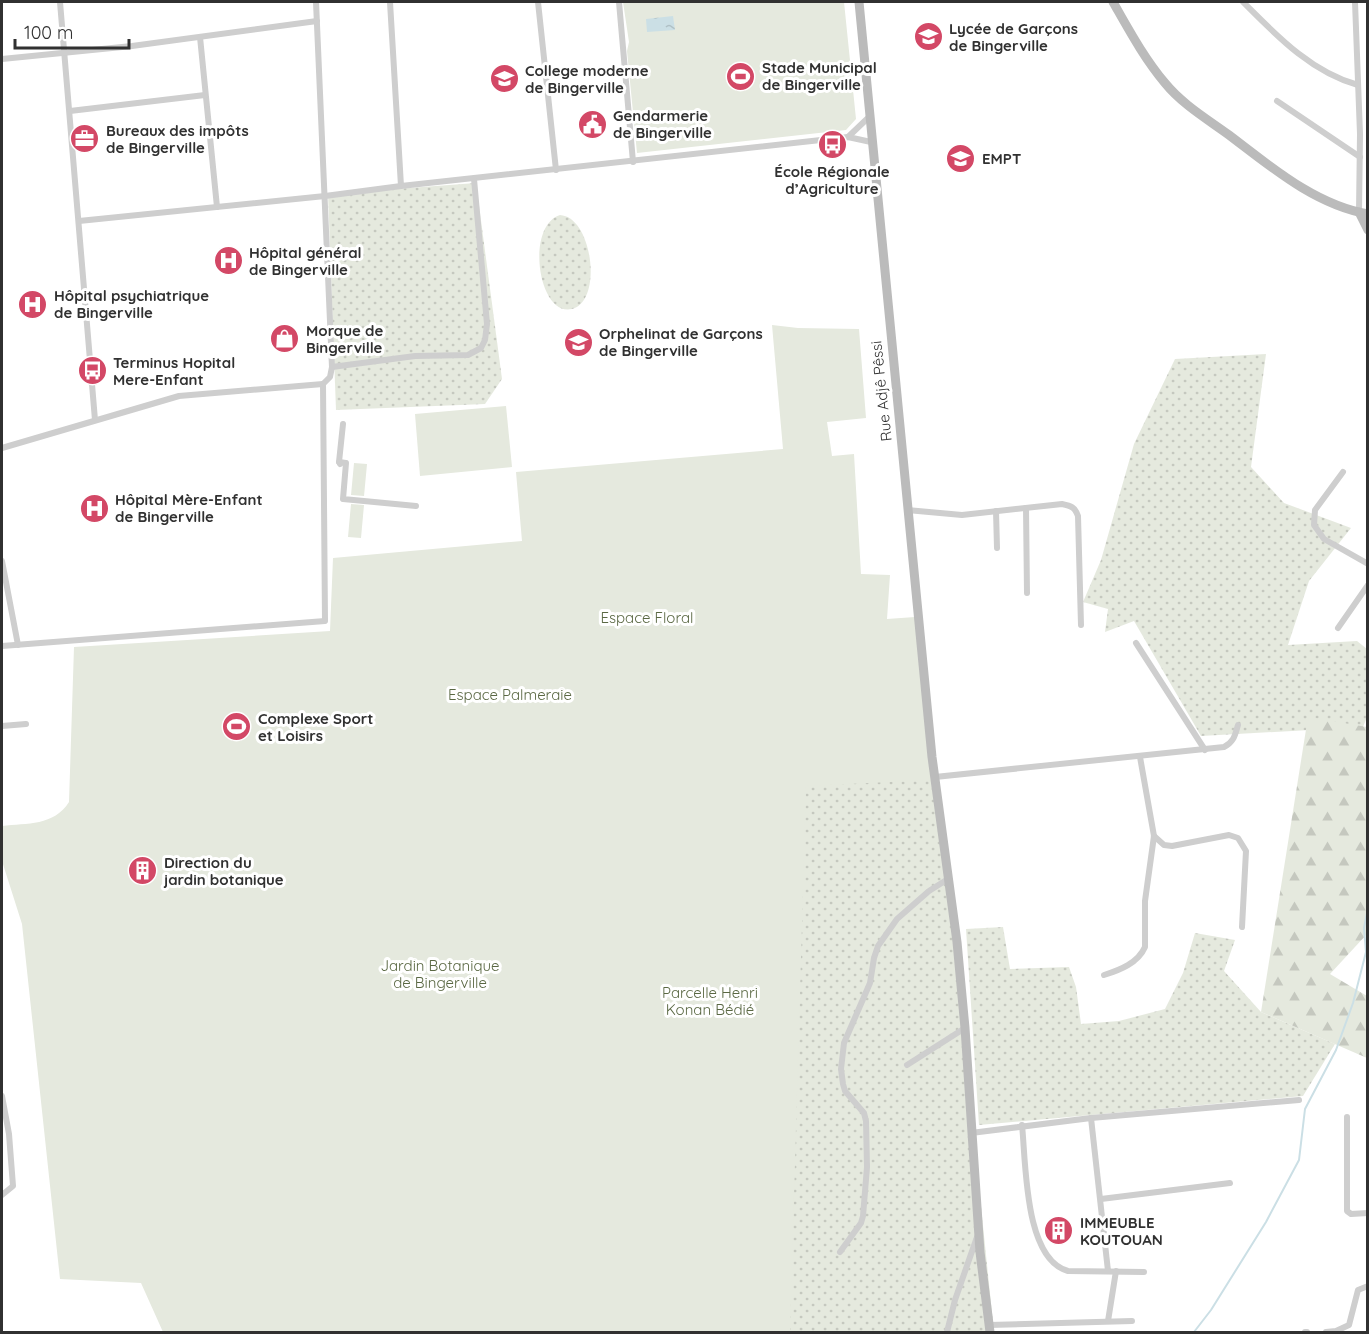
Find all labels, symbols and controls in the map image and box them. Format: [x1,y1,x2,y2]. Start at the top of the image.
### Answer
scale bar [15,12,129,50]
place label: Lycée de Garçons de Bingerville [949,19,1078,55]
text: 100 m [24,21,73,44]
school or university icon: Lycée de Garçons de Bingerville [912,21,944,53]
place label: Stade Municipal de Bingerville [762,58,877,94]
sports icon: Stade Municipal de Bingerville [725,60,757,92]
place label: College moderne de Bingerville [525,61,649,97]
school or university icon: College moderne de Bingerville [488,63,520,95]
place label: Gendarmerie de Bingerville [613,106,712,142]
public building icon: Gendarmerie de Bingerville [576,108,608,140]
place label: Bureaux des impôts de Bingerville [106,121,249,157]
office icon: Bureaux des impôts de Bingerville [69,123,101,155]
bus stop icon: École Régionale d’Agriculture [816,128,848,160]
school or university icon: EMPT [945,142,977,174]
place label: EMPT [982,149,1021,168]
place label: École Régionale d’Agriculture [774,162,890,198]
place label: Hôpital général de Bingerville [249,243,362,279]
hospital icon: Hôpital général de Bingerville [212,245,244,277]
place label: Hôpital psychiatrique de Bingerville [54,286,209,322]
hospital icon: Hôpital psychiatrique de Bingerville [17,288,49,320]
place label: Morque de Bingerville [306,321,384,357]
shop icon: Morque de Bingerville [269,323,301,355]
place label: Orphelinat de Garçons de Bingerville [599,324,763,360]
school or university icon: Orphelinat de Garçons de Bingerville [562,326,594,358]
street label: Rue Adjê Pêssi [866,340,896,442]
place label: Terminus Hopital Mere-Enfant [113,353,235,389]
bus stop icon: Terminus Hopital Mere-Enfant [76,355,108,387]
place label: Hôpital Mère-Enfant de Bingerville [115,490,263,526]
hospital icon: Hôpital Mère-Enfant de Bingerville [78,492,110,524]
park label: Espace Floral [600,608,694,627]
park label: Espace Palmeraie [448,685,572,704]
place label: Complexe Sport et Loisirs [258,709,374,745]
sports icon: Complexe Sport et Loisirs [221,711,253,743]
place label: Direction du jardin botanique [163,853,284,889]
building icon: Direction du jardin botanique [127,855,159,887]
park label: Jardin Botanique de Bingerville [380,956,500,992]
park label: Parcelle Henri Konan Bédié [662,983,758,1019]
place label: IMMEUBLE KOUTOUAN [1080,1213,1163,1249]
building icon: IMMEUBLE KOUTOUAN [1043,1215,1075,1247]

